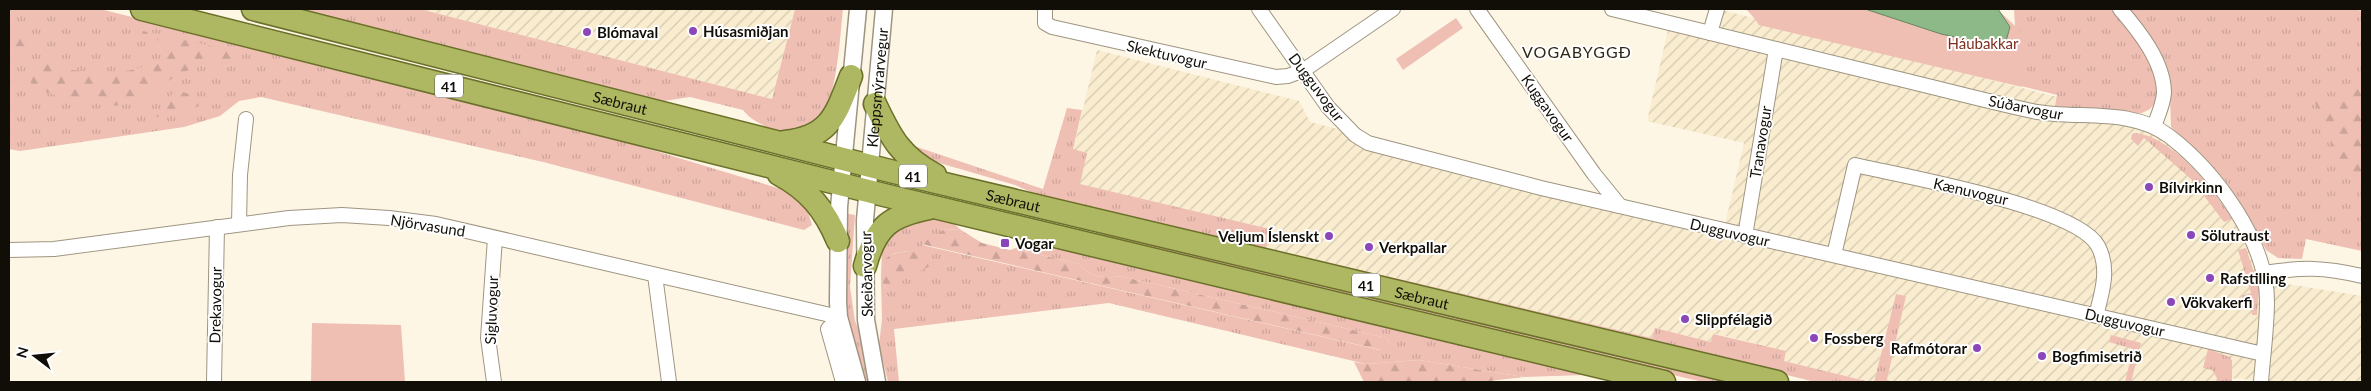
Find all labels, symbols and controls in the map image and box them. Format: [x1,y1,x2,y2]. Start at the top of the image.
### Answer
place label: Húsasmiðjan [703,22,788,40]
place label: Blómaval [597,23,658,41]
marker: Húsasmiðjan [687,25,699,37]
marker: Blómaval [581,26,593,38]
street label: Kleppsmýrarvegur [863,26,891,148]
park label: Háubakkar [1947,34,2019,52]
street label: Skektuvogur [1125,36,1210,72]
district label: VOGABYGGÐ [1522,42,1632,61]
street label: Dugguvogur [1285,49,1349,125]
street label: Kuggavogur [1518,71,1578,146]
road number: 41 [435,74,463,98]
street label: Sæbraut [591,87,650,118]
street label: Súðarvogur [1987,91,2065,123]
street label: Tranavogur [1745,104,1775,180]
road number: 41 [899,165,927,188]
street label: Kænuvogur [1932,174,2011,208]
place label: Bílvirkinn [2159,178,2223,196]
marker: Bílvirkinn [2143,181,2155,193]
street label: Sæbraut [984,185,1043,216]
street label: Njörvasund [389,210,467,240]
street label: Dugguvogur [1688,214,1772,250]
place label: Sölutraust [2201,226,2270,244]
place label: Veljum Íslenskt [1217,227,1319,245]
marker: Sölutraust [2185,229,2197,241]
street label: Skeiðarvogur [856,230,876,317]
marker: Veljum Íslenskt [1323,230,1335,242]
place label: Vogar [1014,234,1054,252]
marker: Vogar [999,237,1011,249]
place label: Verkpallar [1378,238,1447,256]
marker: Verkpallar [1363,241,1375,253]
street label: Drekavogur [205,266,225,344]
place label: Rafstilling [2220,269,2286,287]
marker: Rafstilling [2204,272,2216,284]
road number: 41 [1352,274,1380,296]
street label: Sigluvogur [481,275,501,345]
street label: Sæbraut [1393,282,1451,313]
place label: Vökvakerfi [2180,293,2252,311]
marker: Vökvakerfi [2165,296,2177,308]
street label: Dugguvogur [2083,304,2167,340]
place label: Slippfélagið [1695,310,1772,328]
marker: Slippfélagið [1679,313,1691,325]
place label: Fossberg [1824,329,1884,347]
north arrow [10,331,60,381]
marker: Fossberg [1808,332,1820,344]
place label: Rafmótorar [1891,339,1967,357]
marker: Rafmótorar [1971,342,1983,354]
text: N [12,345,32,360]
place label: Bogfimisetrið [2052,347,2142,365]
marker: Bogfimisetrið [2036,350,2048,362]

